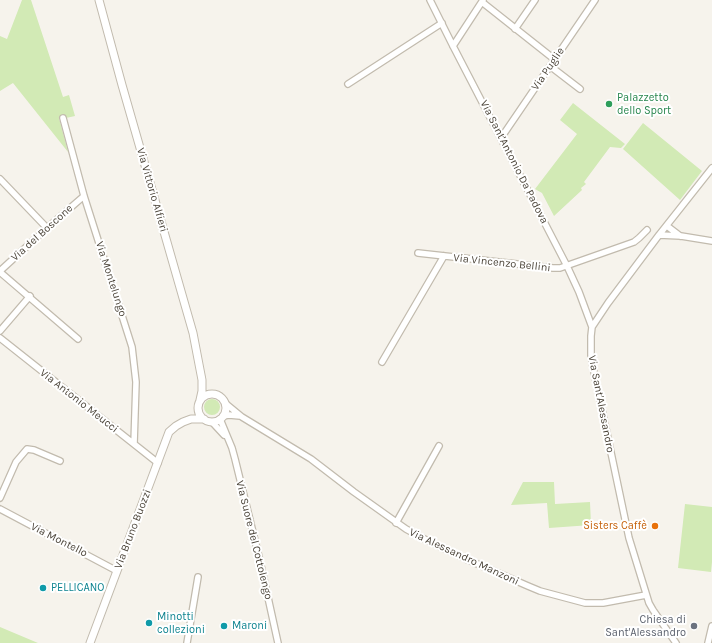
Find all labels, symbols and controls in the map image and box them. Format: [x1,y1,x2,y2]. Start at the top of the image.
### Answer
street label: Via Puglie [529,45,567,93]
place label: Palazzetto dello Sport [617,91,671,117]
street label: Via Sant'Antonio Da Padova [477,98,551,226]
marker: Palazzetto dello Sport [604,99,614,109]
street label: Via Vittorio Alfieri [134,146,170,234]
street label: Via del Boscone [8,202,76,264]
street label: Via Montelungo [93,240,129,318]
street label: Via Vincenzo Bellini [453,251,551,275]
street label: Via Sant'Alessandro [585,354,617,454]
street label: Via Antonio Meucci [37,366,121,436]
street label: Via Suore del Cottolengo [233,479,275,601]
street label: Via Bruno Buozzi [112,487,154,571]
place label: Sisters Caffè [583,519,647,533]
street label: Via Montello [28,520,90,560]
marker: Sisters Caffè [650,521,660,531]
street label: Via Alessandro Manzoni [407,526,521,588]
place label: PELLICANO [51,581,104,595]
marker: PELLICANO [38,583,48,593]
place label: Minotti collezioni [157,610,205,636]
place label: Chiesa di Sant'Alessandro [605,613,686,639]
marker: Minotti collezioni [144,618,154,628]
place label: Maroni [232,619,267,633]
marker: Maroni [219,621,229,631]
marker: Chiesa di Sant'Alessandro [689,621,699,631]

